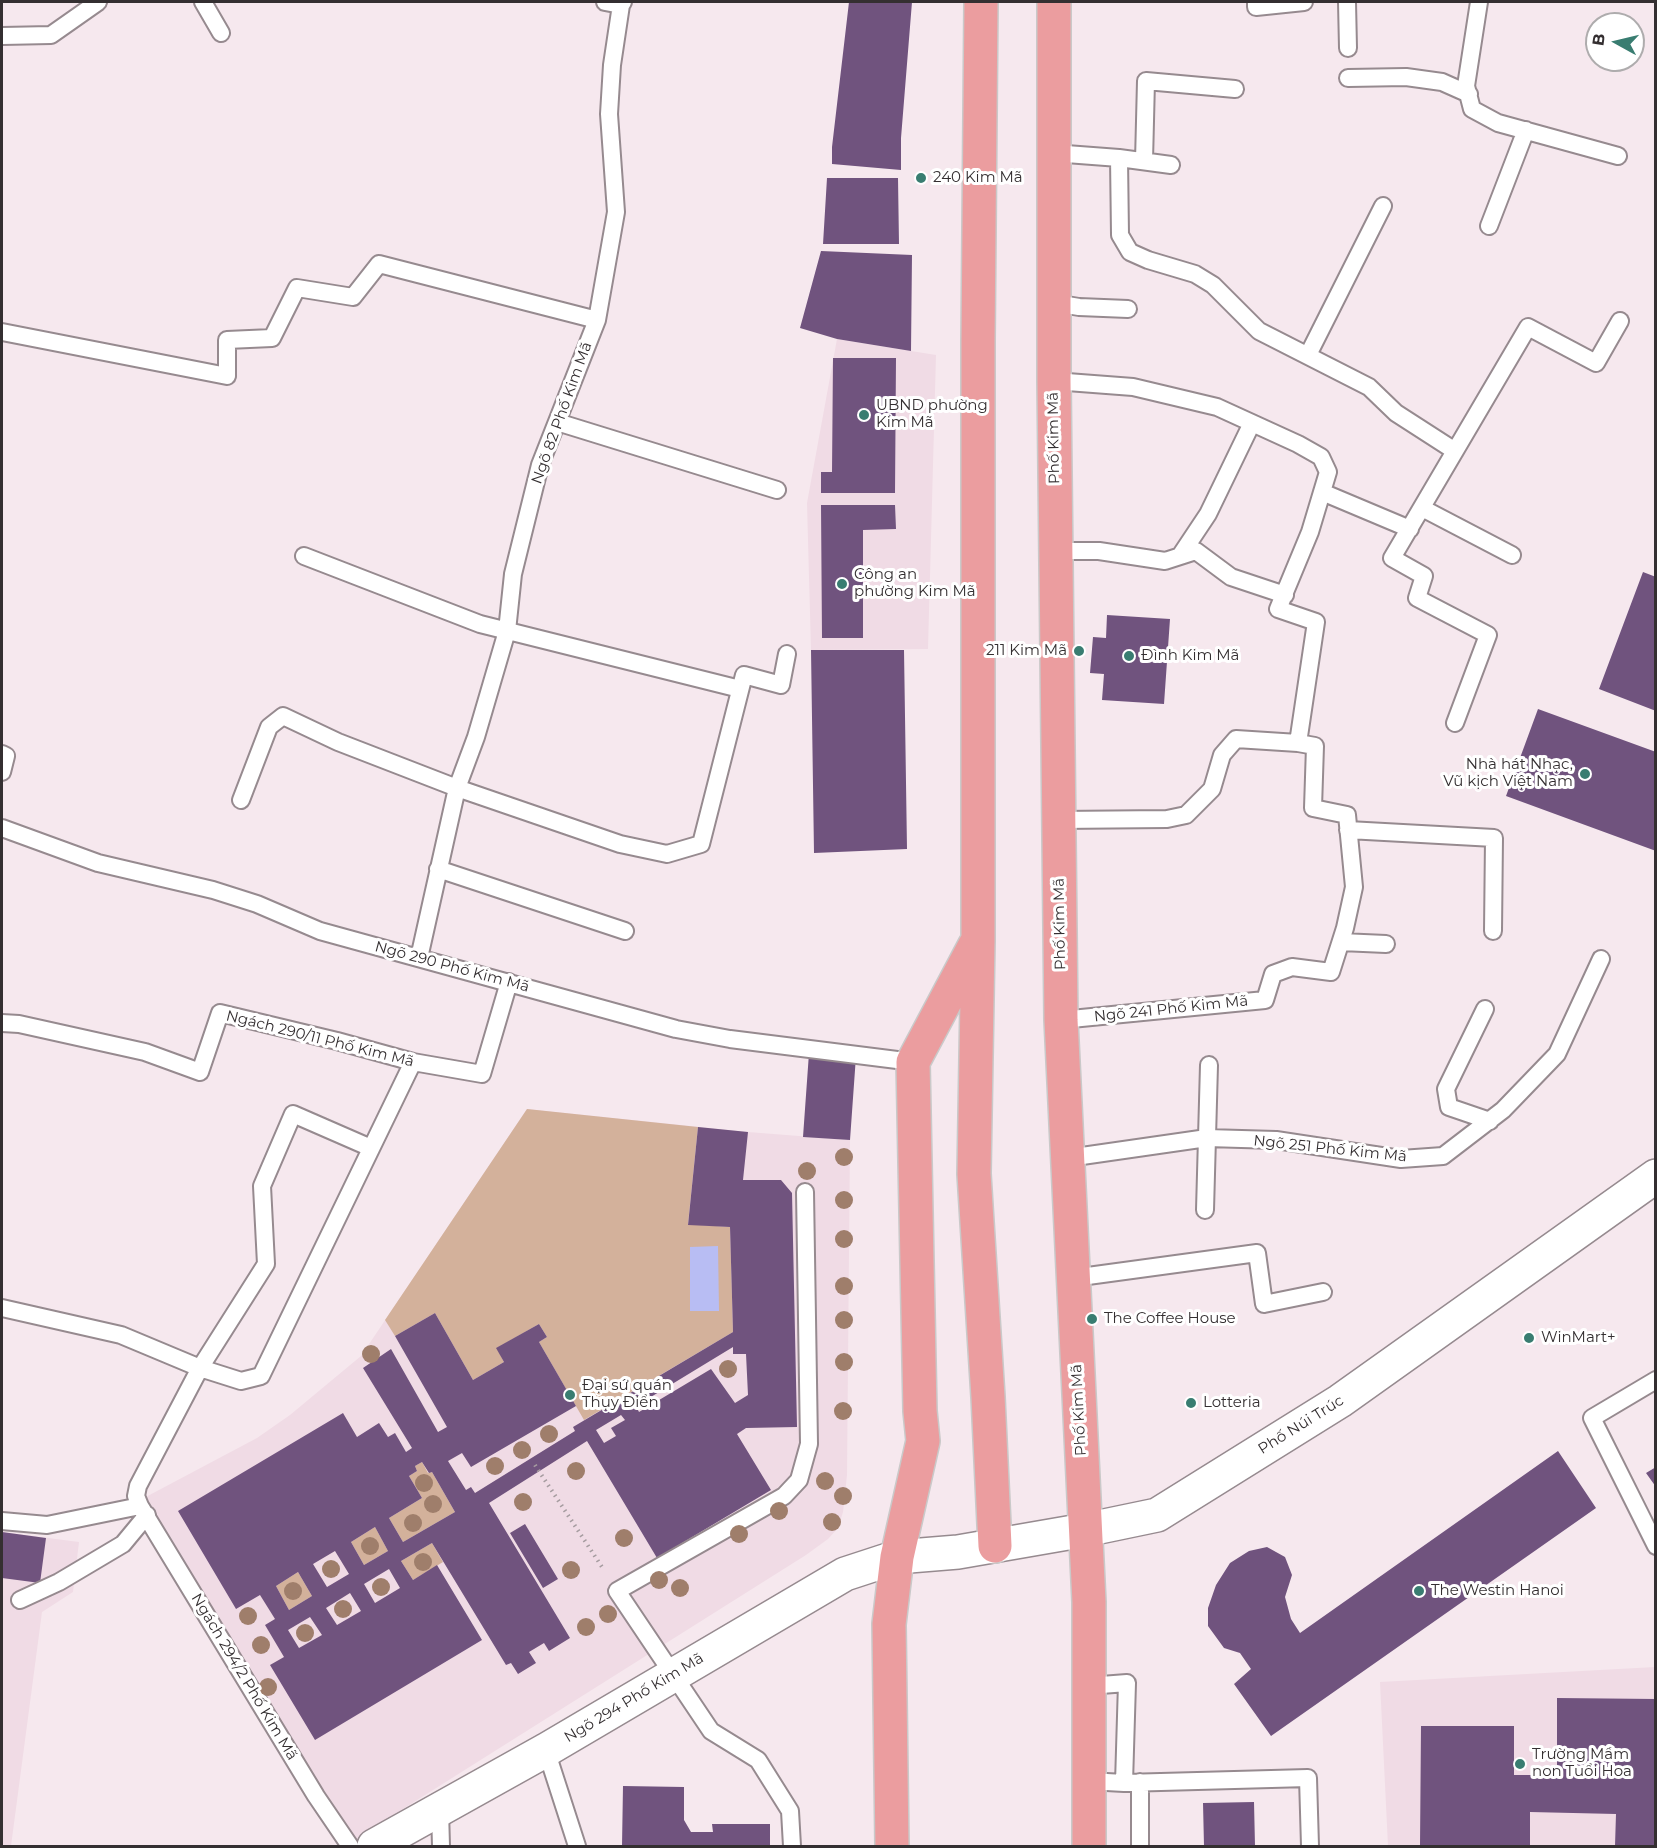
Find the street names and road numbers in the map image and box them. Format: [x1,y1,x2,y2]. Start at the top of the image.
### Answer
street label: Ngõ 82 Phố Kim Mã [528,340,596,486]
street label: Phố Kim Mã [1044,392,1064,484]
street label: Phố Kim Mã [1050,878,1070,970]
street label: Ngõ 290 Phố Kim Mã [373,938,531,996]
street label: Ngõ 241 Phố Kim Mã [1093,992,1249,1026]
street label: Ngách 290/11 Phố Kim Mã [224,1007,416,1071]
street label: Ngõ 251 Phố Kim Mã [1252,1132,1408,1166]
street label: Phố Kim Mã [1068,1364,1090,1456]
street label: Phố Núi Trúc [1255,1392,1347,1458]
street label: Ngách 294/2 Phố Kim Mã [187,1590,301,1764]
street label: Ngõ 294 Phố Kim Mã [561,1649,707,1747]

